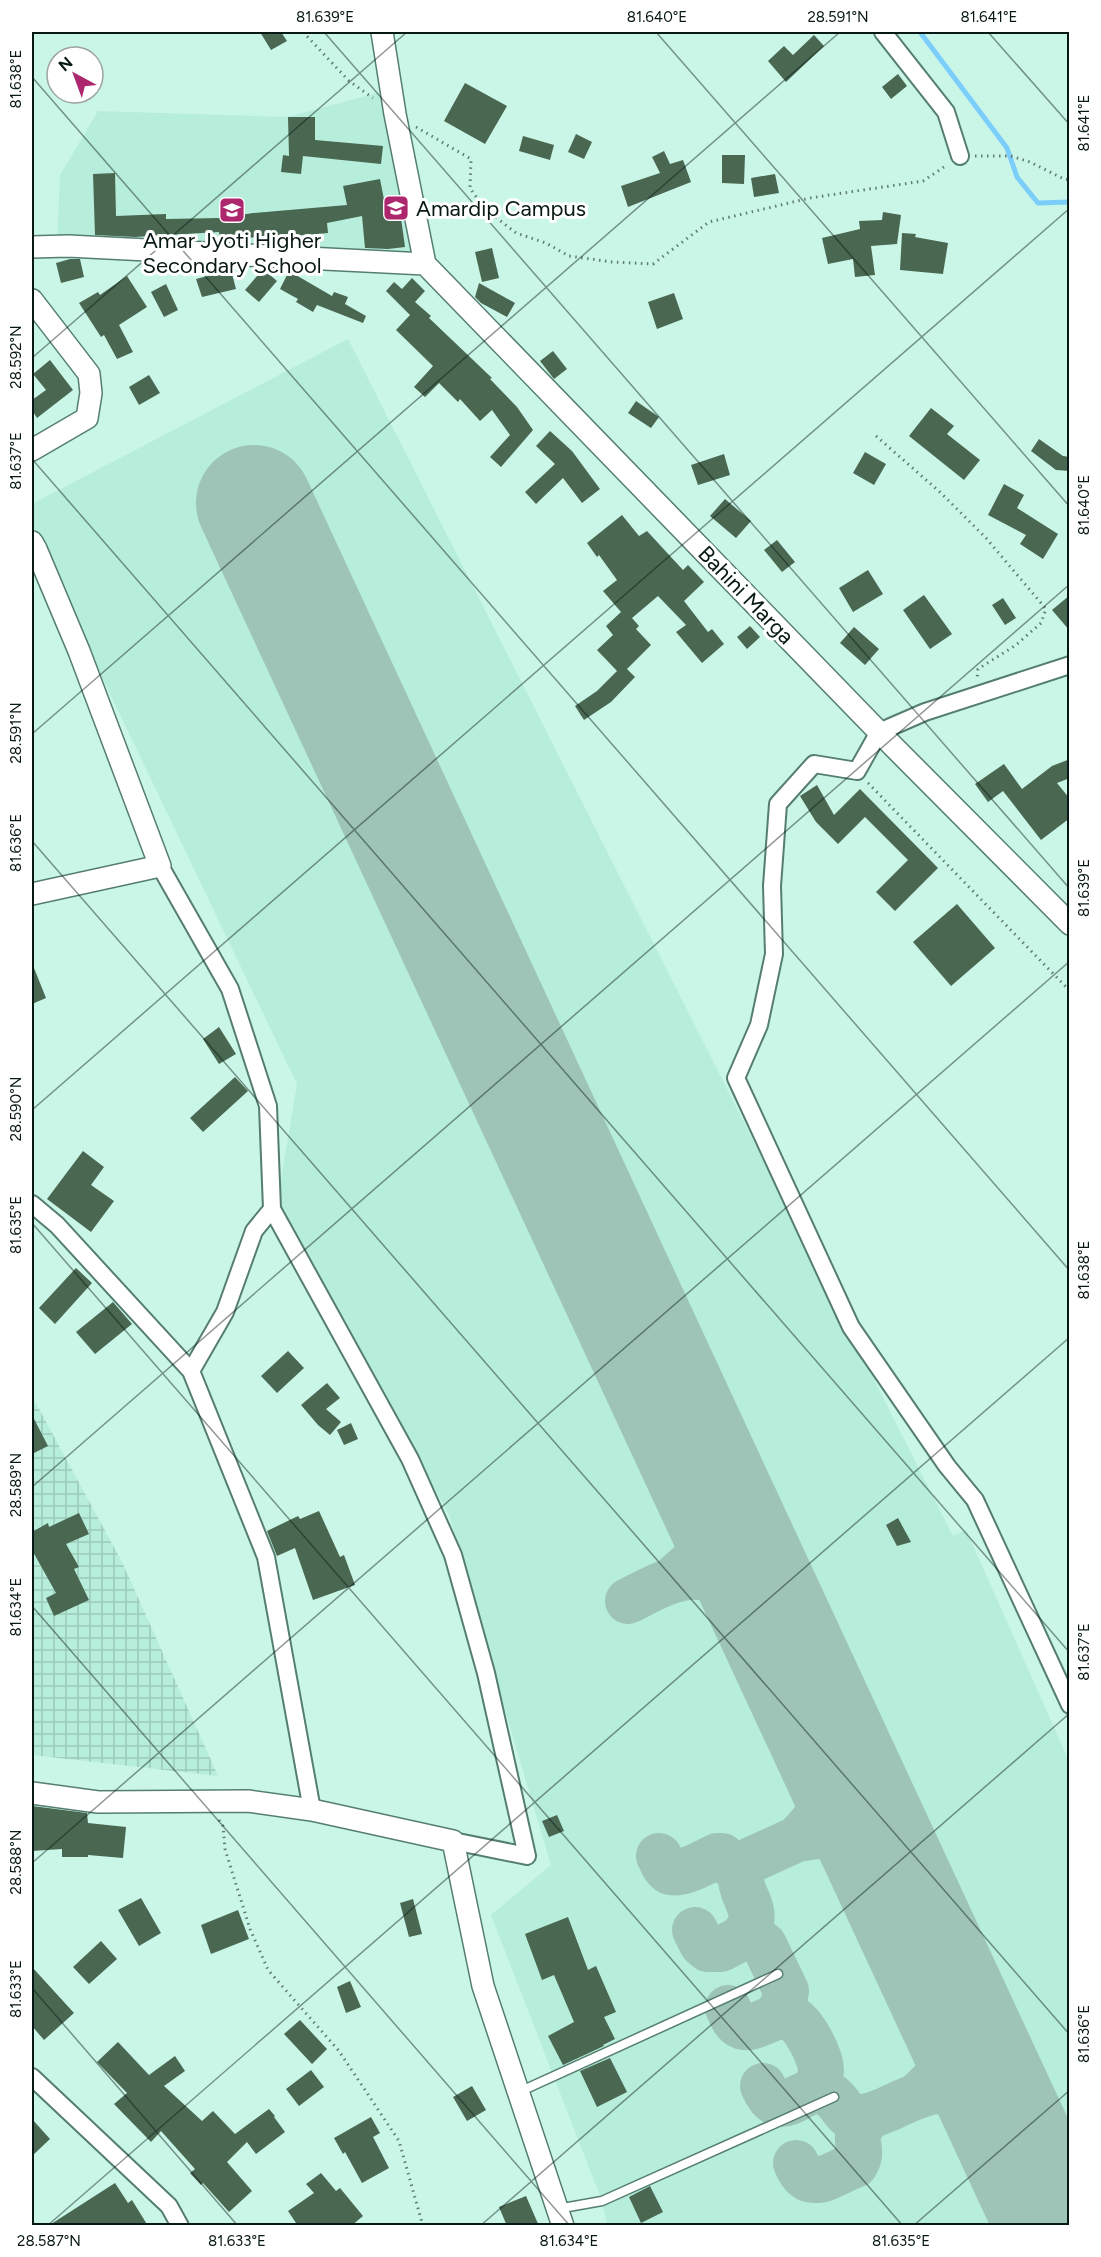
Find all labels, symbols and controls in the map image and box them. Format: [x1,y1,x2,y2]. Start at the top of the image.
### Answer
text: 81.639°E [296,8,354,26]
text: 81.640°E [627,8,687,26]
text: 28.591°N [807,8,869,26]
text: 81.641°E [961,8,1017,26]
north arrow [45,45,105,105]
text: 81.638°E [7,50,25,108]
text: N [55,53,76,75]
text: 81.641°E [1075,95,1093,151]
school or university icon: Amardip Campus [381,193,411,223]
school or university icon: Amar Jyoti Higher Secondary School [217,195,247,225]
place label: Amardip Campus [416,195,586,222]
place label: Amar Jyoti Higher Secondary School [142,227,322,279]
text: 28.592°N [7,325,25,389]
text: 81.637°E [7,432,25,490]
text: 81.640°E [1075,475,1093,535]
street label: Bahini Marga [692,540,800,650]
text: 28.591°N [7,702,25,764]
text: 81.636°E [7,814,25,872]
text: 81.639°E [1075,859,1093,917]
text: 28.590°N [7,1077,25,1141]
text: 81.635°E [7,1196,25,1254]
text: 81.638°E [1075,1241,1093,1299]
text: 28.589°N [7,1453,25,1517]
text: 81.634°E [7,1578,25,1636]
text: 81.637°E [1075,1623,1093,1681]
text: 28.588°N [7,1830,25,1894]
text: 81.633°E [7,1960,25,2018]
text: 81.636°E [1075,2005,1093,2063]
text: 28.587°N [17,2232,81,2250]
text: 81.633°E [208,2232,266,2250]
text: 81.634°E [540,2232,598,2250]
text: 81.635°E [872,2232,930,2250]

